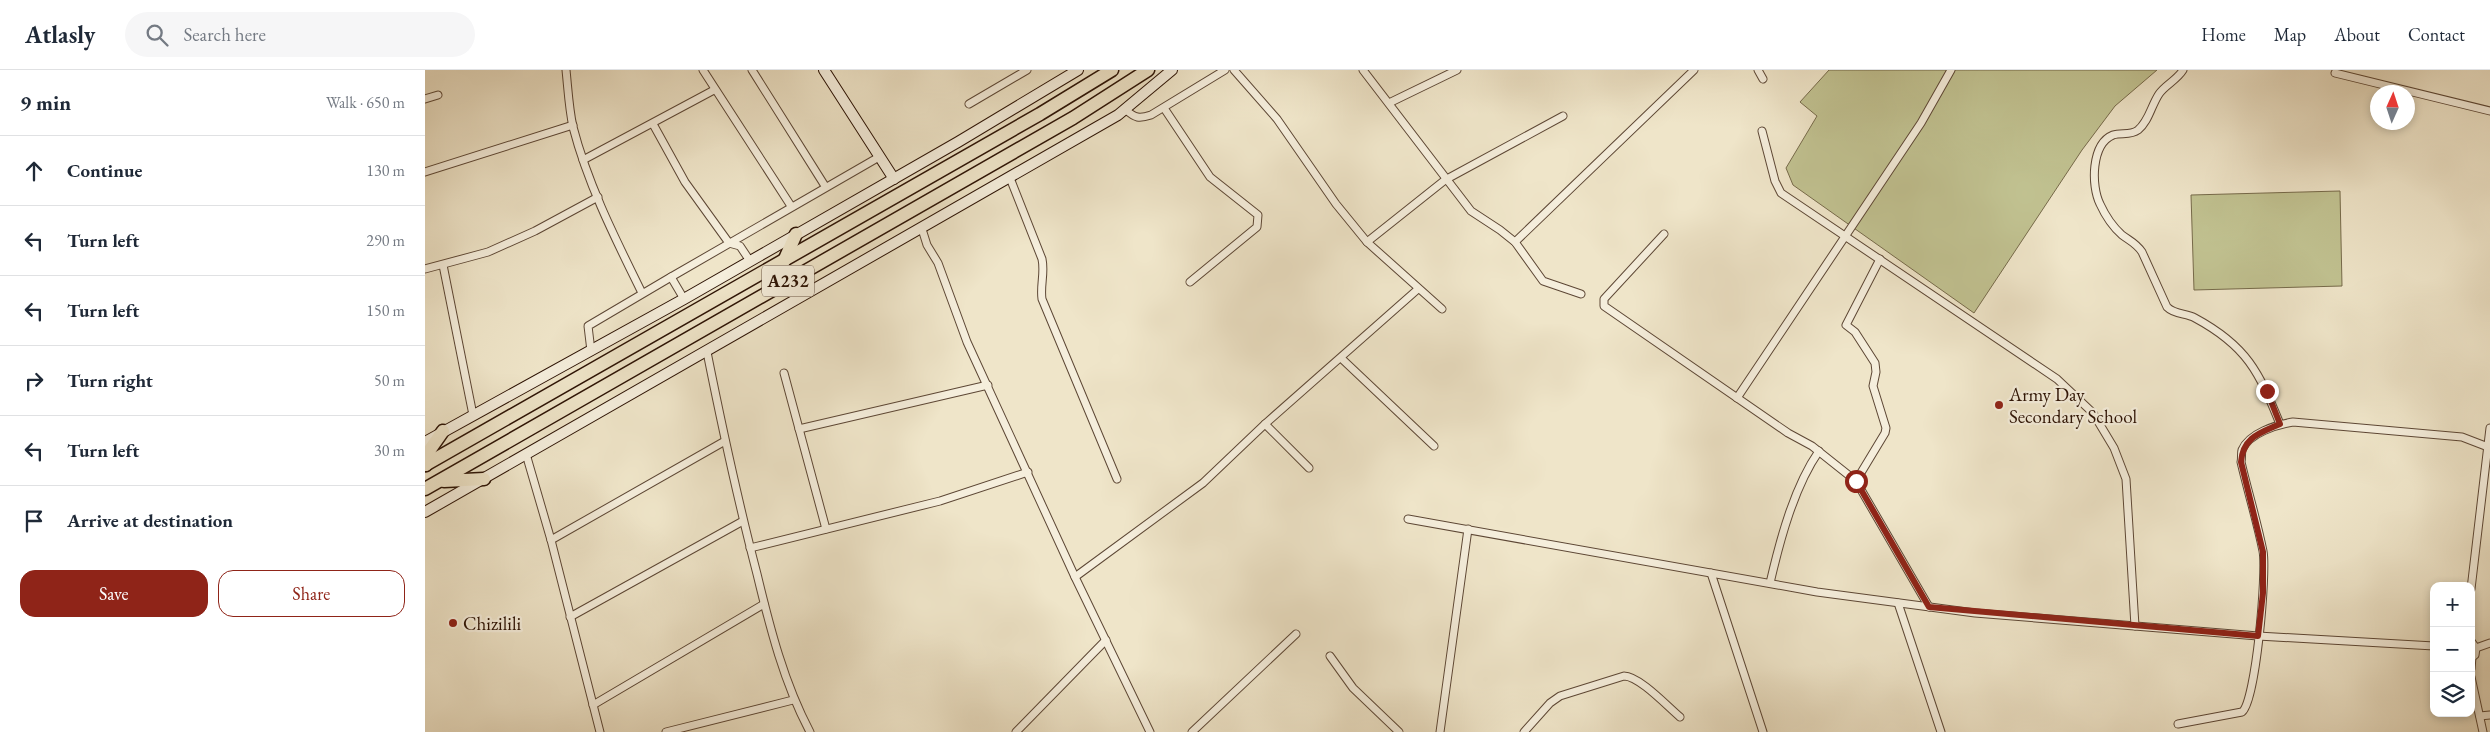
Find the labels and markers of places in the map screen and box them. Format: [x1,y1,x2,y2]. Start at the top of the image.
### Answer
place label: Army Day Secondary School [2008,382,2137,429]
marker: Army Day Secondary School [1993,399,2005,411]
place label: Chizilili [463,611,522,636]
marker: Chizilili [447,617,459,629]

